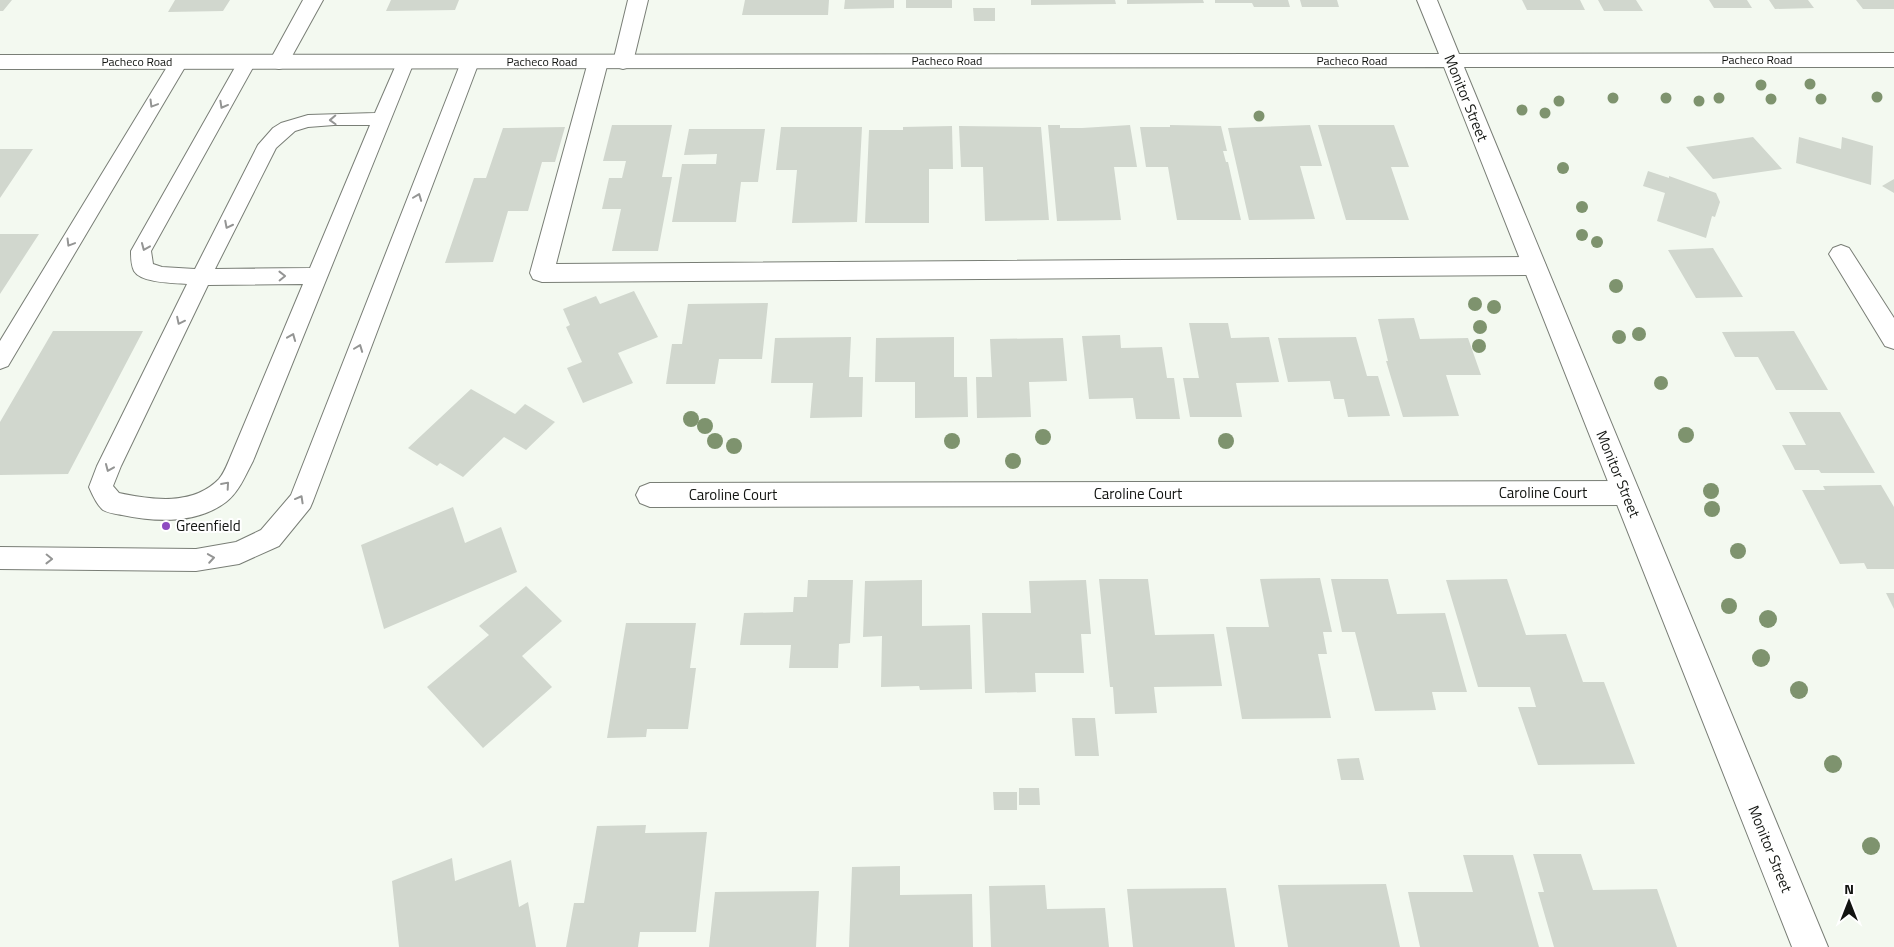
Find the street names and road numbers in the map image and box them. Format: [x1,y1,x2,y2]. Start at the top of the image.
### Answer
street label: Pacheco Road [1722,50,1792,69]
street label: Pacheco Road [912,51,982,70]
street label: Pacheco Road [1317,51,1387,70]
street label: Monitor Street [1439,51,1495,146]
street label: Pacheco Road [102,52,172,71]
street label: Pacheco Road [507,52,577,71]
street label: Monitor Street [1591,427,1647,522]
street label: Caroline Court [1499,481,1588,504]
street label: Caroline Court [1094,482,1183,505]
street label: Caroline Court [689,483,778,506]
street label: Monitor Street [1743,802,1799,897]

